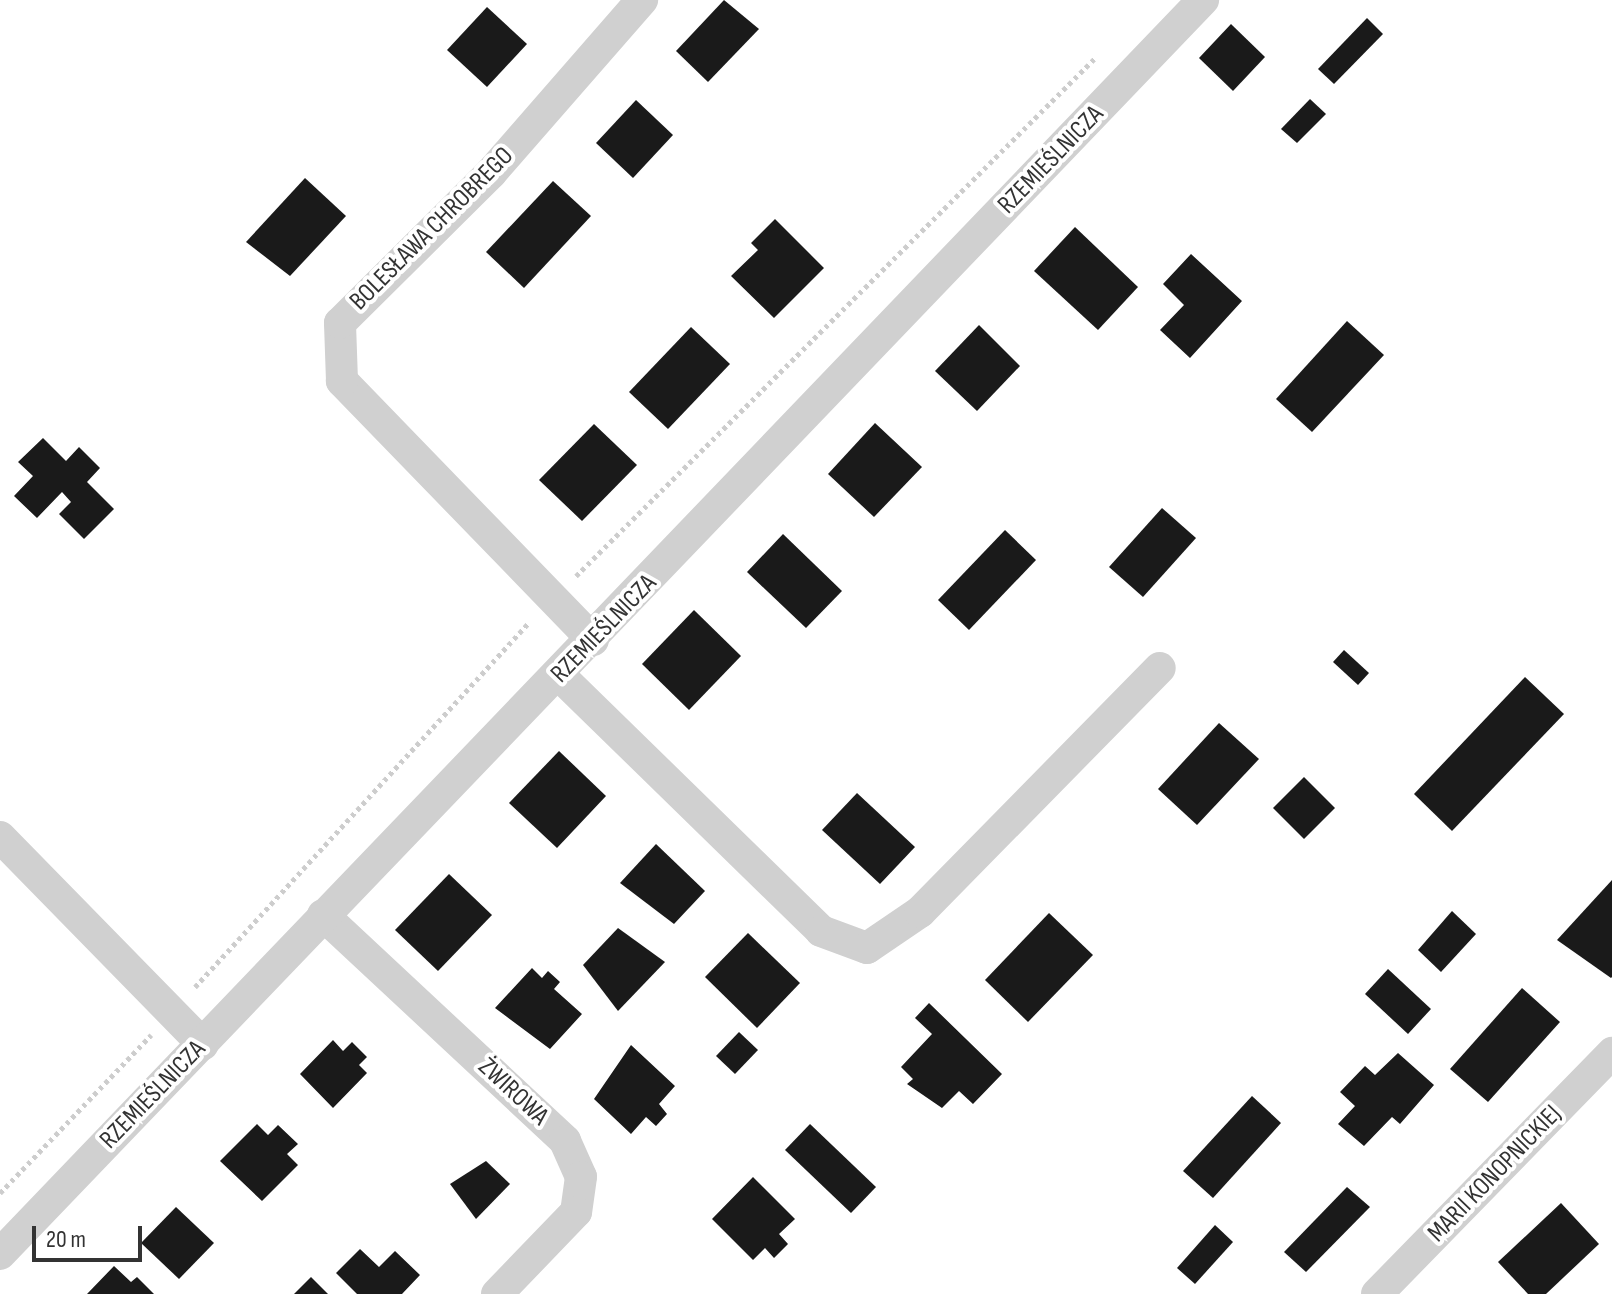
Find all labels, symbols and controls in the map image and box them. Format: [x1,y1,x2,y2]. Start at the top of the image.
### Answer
street label: RZEMIEŚLNICZA [992,99,1110,221]
street label: BOLESŁAWA CHROBREGO [344,141,520,317]
street label: RZEMIEŚLNICZA [545,568,663,690]
street label: RZEMIEŚLNICZA [94,1034,212,1156]
street label: ŻWIROWA [471,1052,555,1132]
street label: MARII KONOPNICKIEJ [1422,1099,1568,1249]
scale bar [36,1210,146,1260]
text: 20 m [46,1225,86,1254]

